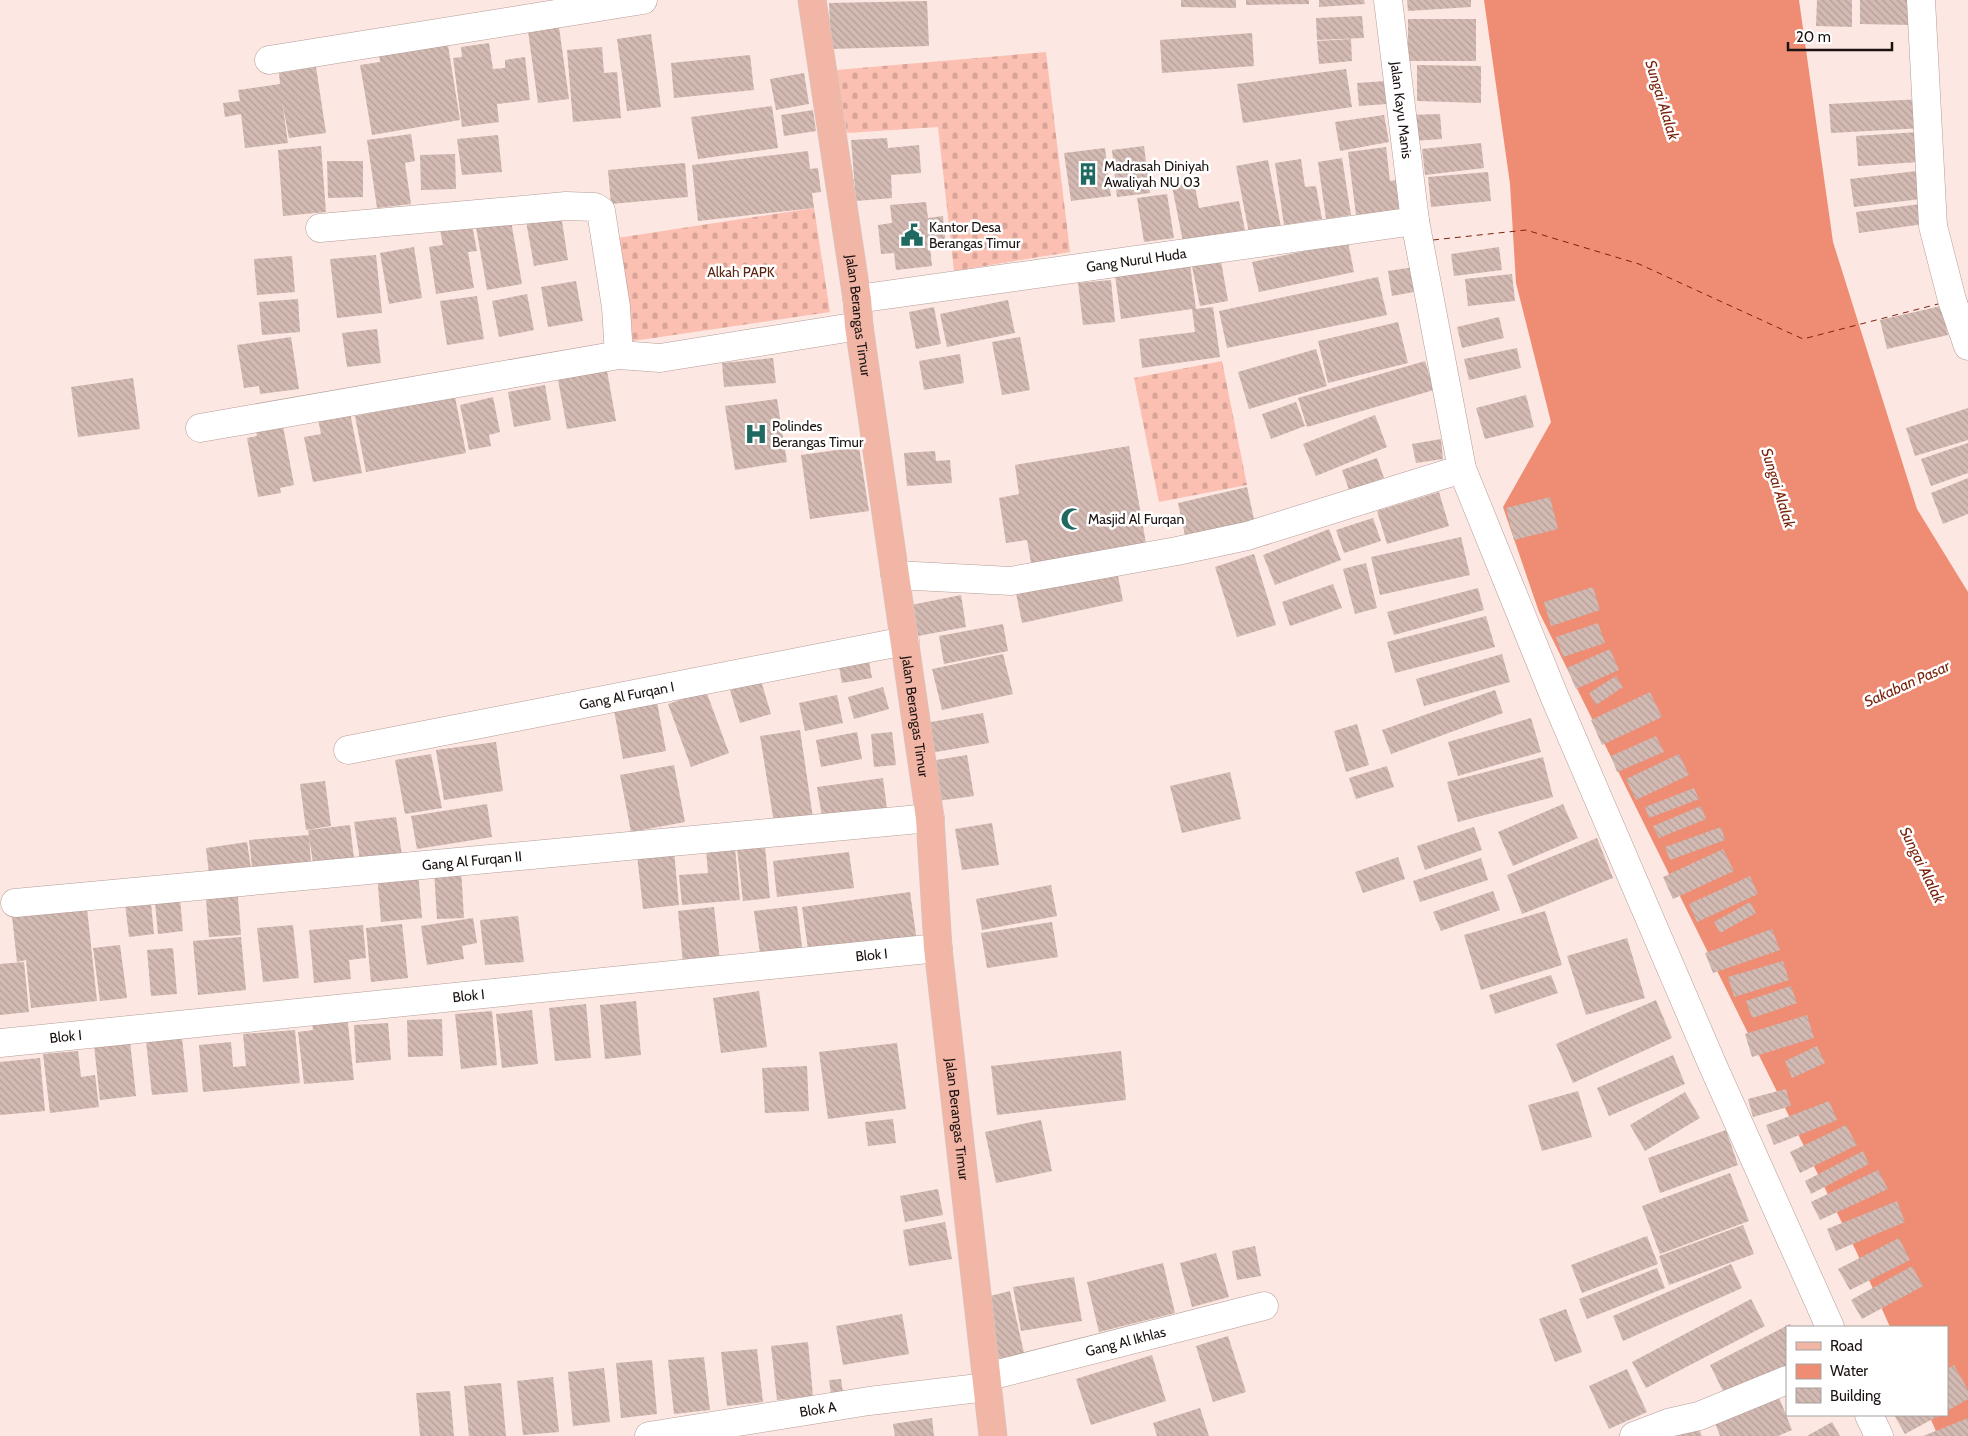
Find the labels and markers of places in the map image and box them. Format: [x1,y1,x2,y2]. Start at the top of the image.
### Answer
place label: Madrasah Diniyah Awaliyah NU 03 [1104,157,1209,191]
building icon: Madrasah Diniyah Awaliyah NU 03 [1075,161,1101,187]
place label: Kantor Desa Berangas Timur [929,218,1021,252]
public building icon: Kantor Desa Berangas Timur [899,222,925,248]
place label: Polindes Berangas Timur [772,417,864,451]
hospital icon: Polindes Berangas Timur [743,421,769,447]
mosque icon: Masjid Al Furqan [1059,506,1085,532]
place label: Masjid Al Furqan [1088,510,1185,528]

